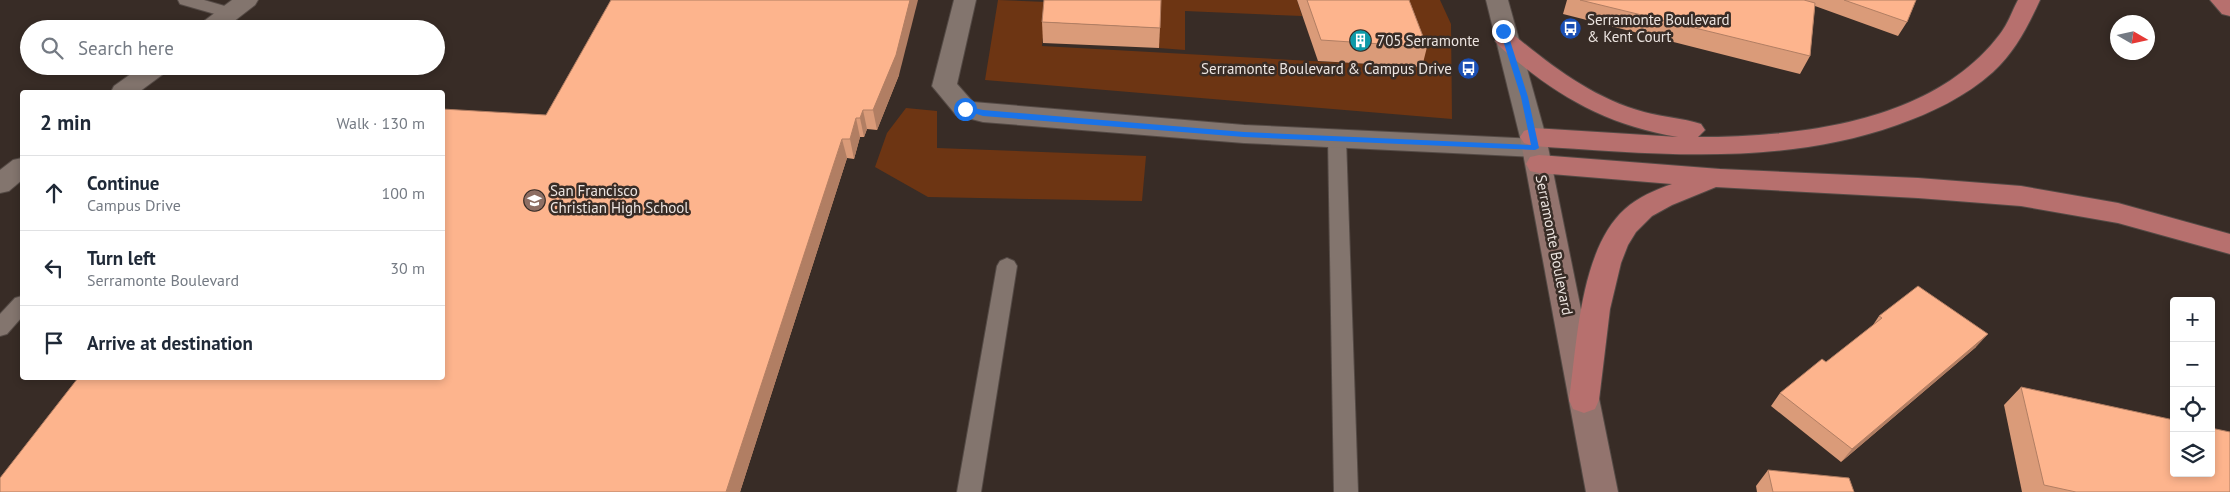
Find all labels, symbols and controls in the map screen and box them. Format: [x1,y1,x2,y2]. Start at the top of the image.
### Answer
place label: Serramonte Boulevard & Kent Court [1587,10,1730,46]
north arrow [2110,15,2155,60]
bus stop icon: Serramonte Boulevard & Kent Court [1559,17,1583,41]
search box [20,20,445,75]
route end [1492,20,1515,43]
building icon: 705 Serramonte [1349,29,1373,53]
place label: 705 Serramonte [1377,31,1480,50]
icon: search [38,34,66,62]
text: Search here [78,36,174,60]
bus stop icon: Serramonte Boulevard & Campus Drive [1456,57,1480,81]
place label: Serramonte Boulevard & Campus Drive [1201,59,1452,78]
route start [954,98,977,121]
text: 2 min [40,109,91,136]
text: Walk · 130 m [336,113,425,133]
text: Continue [87,171,159,195]
street label: Serramonte Boulevard [1532,173,1577,317]
icon: ahead [40,179,68,207]
place label: San Francisco Christian High School [550,181,689,217]
text: 100 m [382,183,425,203]
school or university icon: San Francisco Christian High School [522,188,546,212]
text: Campus Drive [87,195,181,215]
text: Turn left [87,246,156,270]
icon: left [40,254,68,282]
text: 30 m [390,258,425,278]
text: Serramonte Boulevard [87,270,239,290]
map controls [2170,297,2215,477]
button: + [2170,297,2215,342]
icon: arrive [40,329,68,357]
text: Arrive at destination [87,331,253,355]
button: − [2170,342,2215,387]
button: locate [2170,387,2215,432]
button: layers [2170,432,2215,477]

